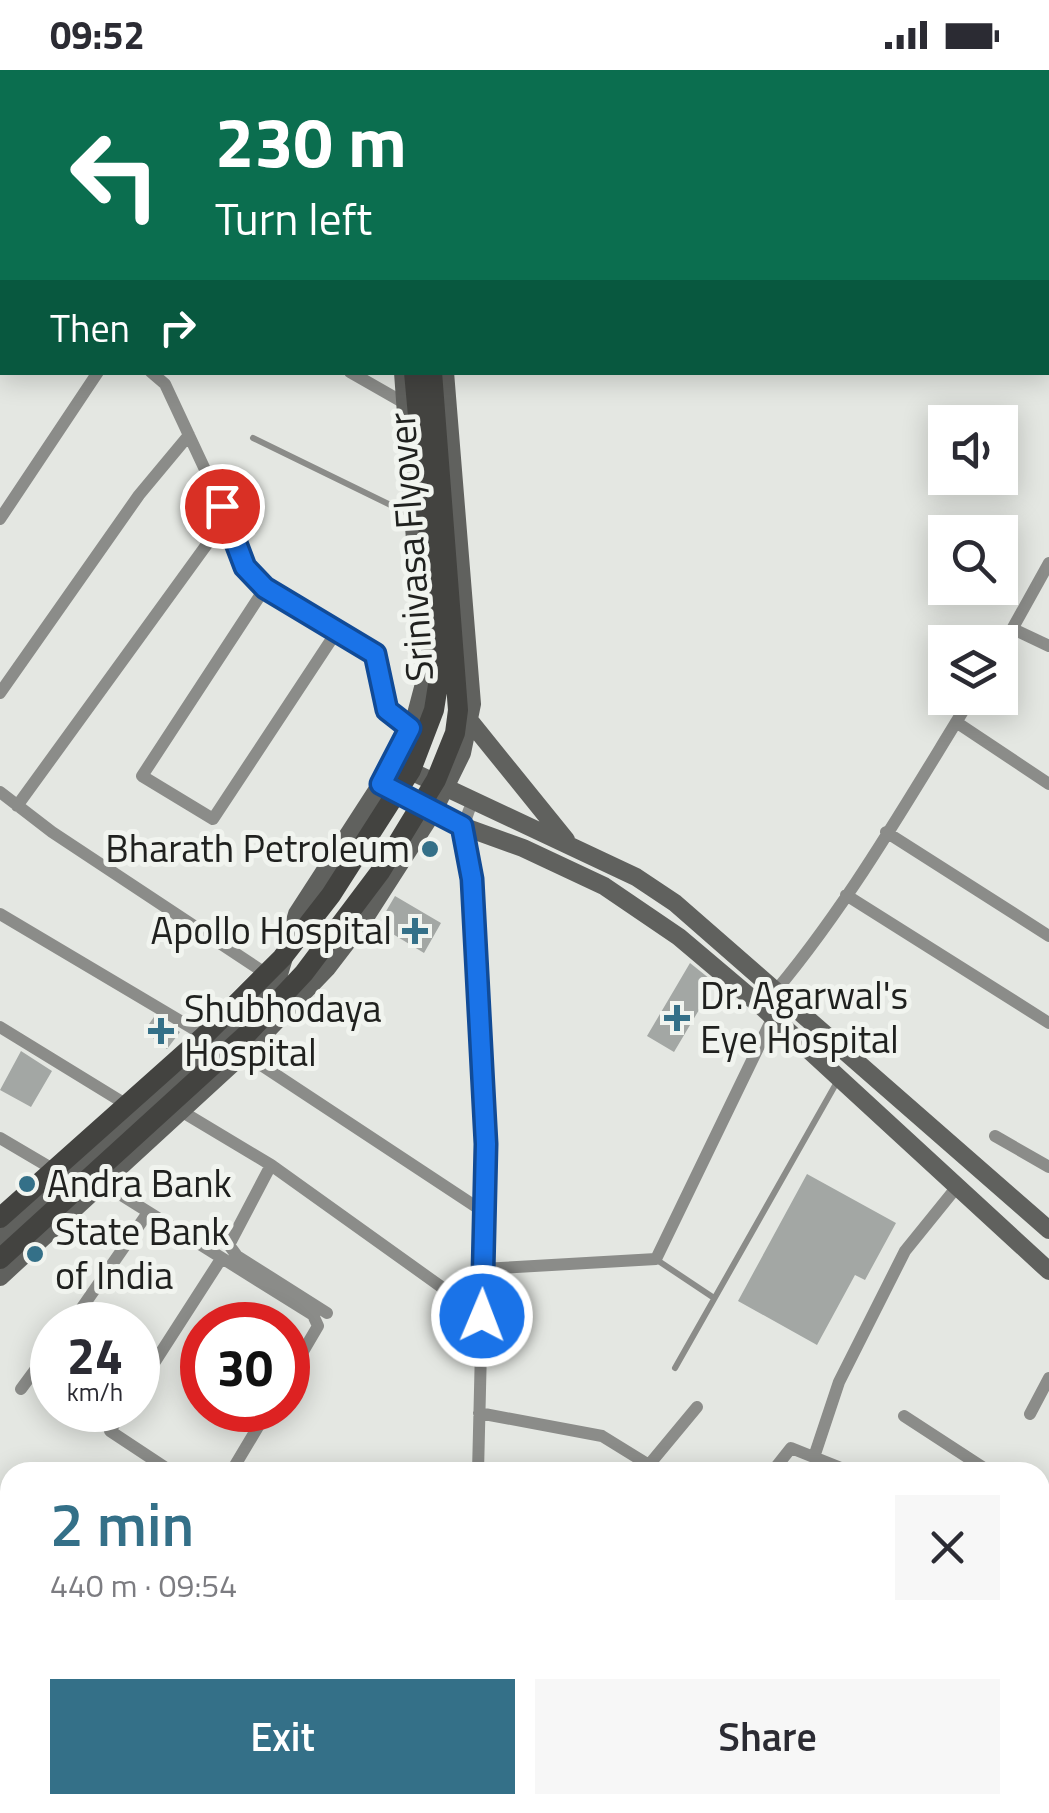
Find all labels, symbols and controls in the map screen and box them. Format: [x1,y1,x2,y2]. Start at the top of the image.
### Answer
text: 09:52 [50,6,145,64]
text: 230 m [215,88,407,194]
icon: left [50,110,180,240]
text: Turn left [215,184,372,252]
text: Then [50,299,130,357]
icon: right [150,300,205,355]
map controls [928,405,1018,715]
button: sound [928,405,1018,495]
street label: Srinivasa Flyover [372,411,448,684]
pin [180,464,265,549]
icon: arrive [195,479,250,534]
button: search [928,515,1018,605]
button: layers [928,625,1018,715]
place label: Bharath Petroleum [105,819,410,877]
marker: Bharath Petroleum [419,838,441,860]
place label: Apollo Hospital [151,901,392,959]
marker: Apollo Hospital [402,918,428,944]
place label: Dr. Agarwal's Eye Hospital [700,966,908,1068]
place label: Shubhodaya Hospital [184,979,382,1081]
marker: Dr. Agarwal's Eye Hospital [664,1005,690,1031]
marker: Shubhodaya Hospital [148,1018,174,1044]
place label: Andra Bank [47,1154,232,1212]
marker: Andra Bank [16,1173,38,1195]
place label: State Bank of India [55,1202,230,1304]
marker: State Bank of India [24,1243,46,1265]
position arrow [430,1264,534,1368]
speed limit sign: 30 [180,1302,310,1432]
text: 24 [67,1317,123,1393]
text: km/h [67,1373,123,1411]
text: 2 min [50,1478,194,1569]
button: close [895,1495,1000,1600]
text: 440 m · 09:54 [50,1561,237,1609]
button: Exit [50,1679,515,1794]
button: Share [535,1679,1000,1794]

